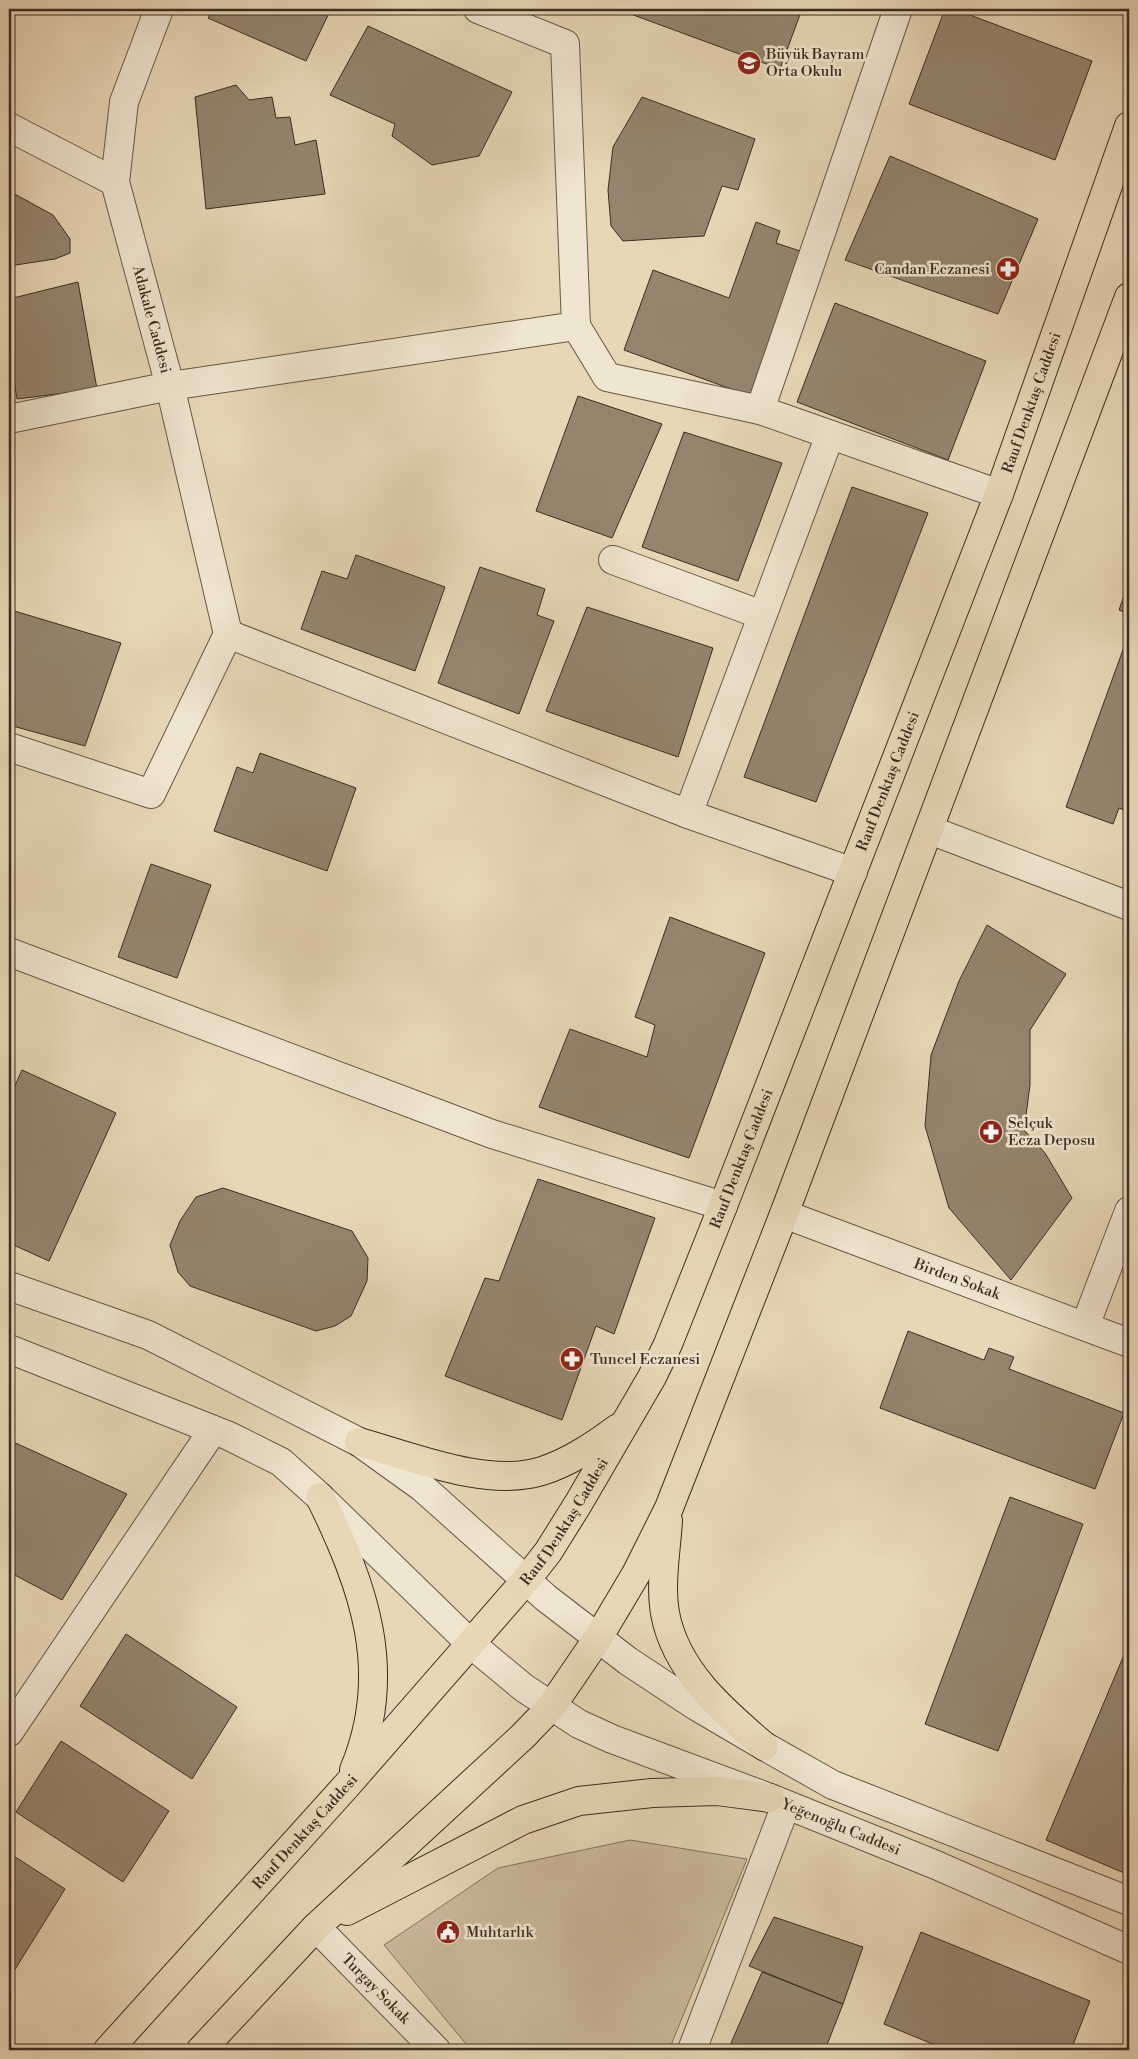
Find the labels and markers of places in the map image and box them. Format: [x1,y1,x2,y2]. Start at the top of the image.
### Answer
place label: Büyük Bayram Orta Okulu [765,45,864,81]
school or university icon: Büyük Bayram Orta Okulu [736,50,762,76]
pharmacy icon: Candan Eczanesi [995,256,1021,282]
place label: Candan Eczanesi [874,260,990,279]
place label: Selçuk Ecza Deposu [1008,1114,1096,1150]
pharmacy icon: Selçuk Ecza Deposu [978,1119,1004,1145]
pharmacy icon: Tuncel Eczanesi [559,1346,585,1372]
place label: Tuncel Eczanesi [590,1350,700,1369]
public building icon: Muhtarlık [435,1919,461,1945]
place label: Muhtarlık [466,1923,535,1942]

